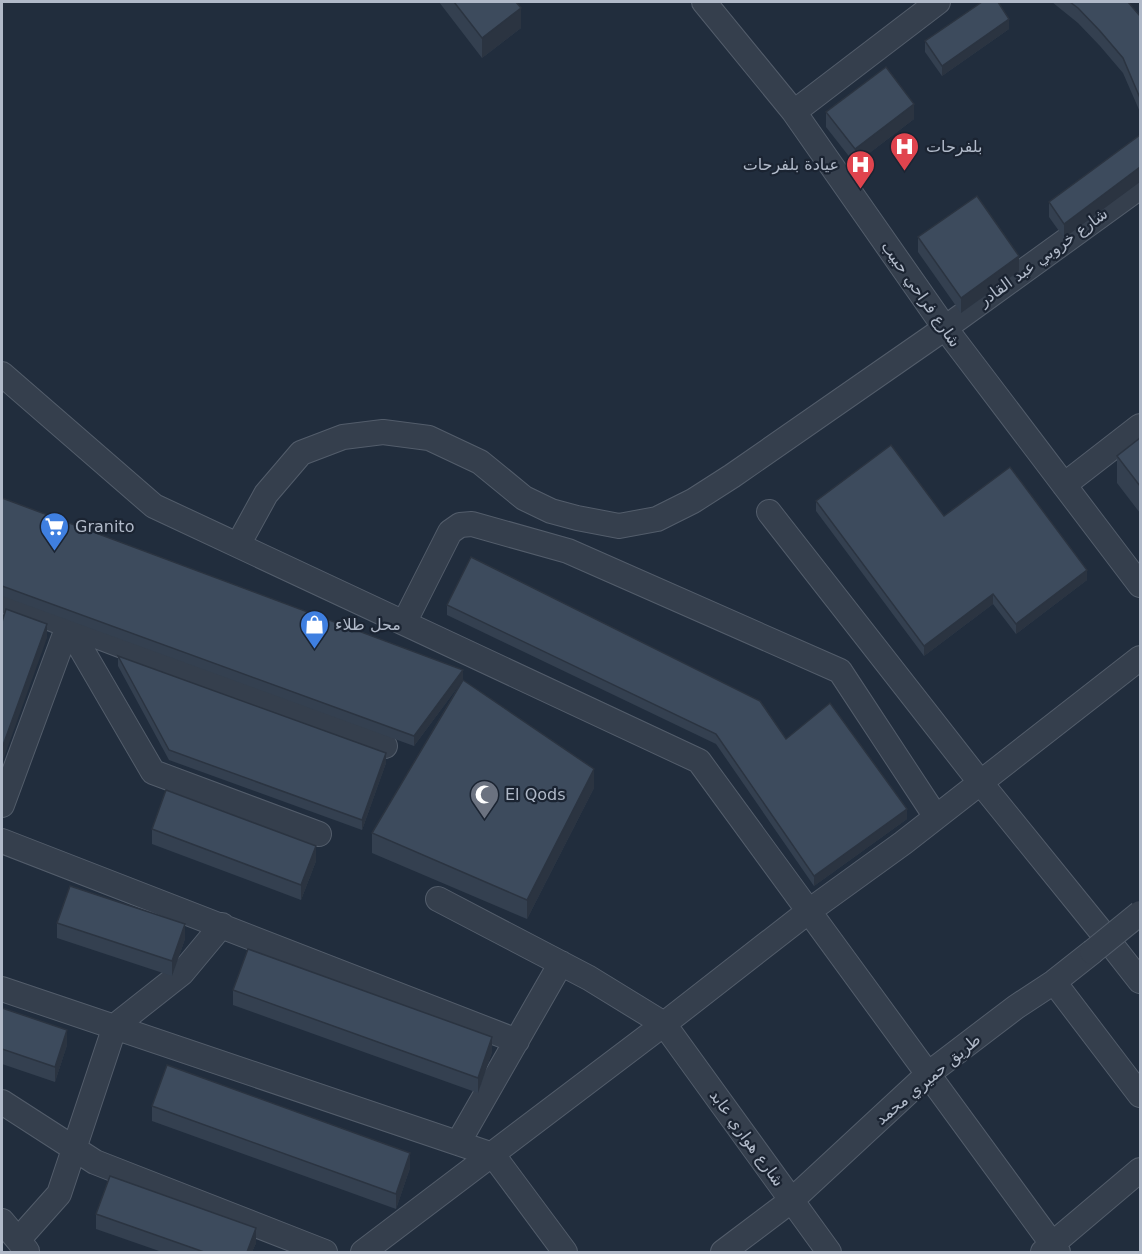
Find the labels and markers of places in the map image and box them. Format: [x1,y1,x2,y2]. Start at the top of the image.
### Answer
hospital icon: بلفرحات [889,130,921,172]
place label: بلفرحات [926,137,983,157]
hospital icon: عيادة بلفرحات [844,148,876,190]
place label: عيادة بلفرحات [743,155,839,175]
supermarket icon: Granito [38,510,70,552]
place label: Granito [75,517,134,536]
shop icon: محل طلاء [298,608,330,650]
place label: محل طلاء [335,615,401,634]
mosque icon: El Qods [468,778,500,820]
place label: El Qods [505,785,566,804]

